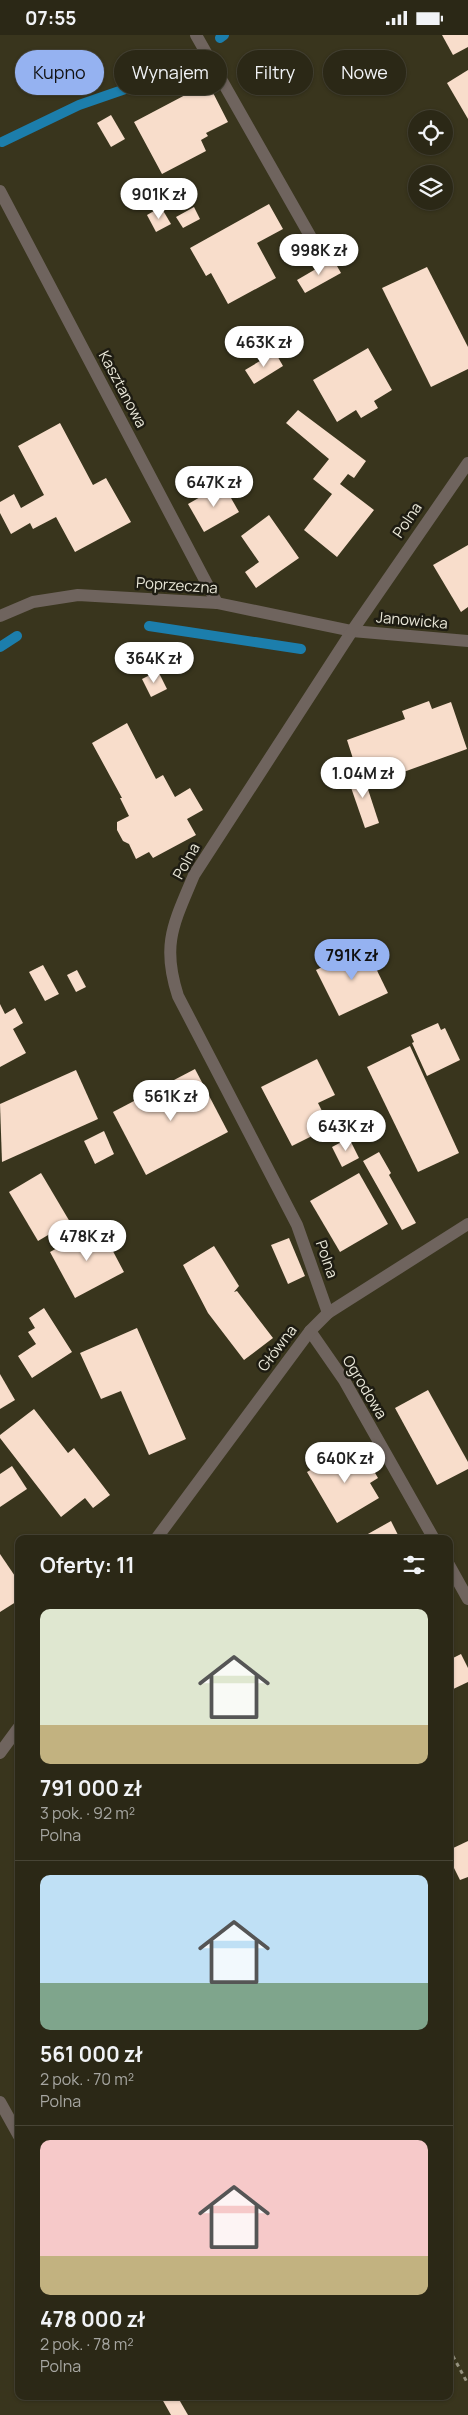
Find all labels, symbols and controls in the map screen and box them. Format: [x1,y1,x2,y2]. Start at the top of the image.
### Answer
text: 07:55 [25,5,76,31]
chip: Kupno [15,50,104,95]
chip: Wynajem [114,50,227,95]
chip: Filtry [237,50,313,95]
chip: Nowe [323,50,406,95]
map controls [408,110,453,210]
button: locate [408,110,453,155]
button: layers [408,165,453,210]
pin: 901K zł [113,177,205,220]
text: 901K zł [132,183,186,205]
pin: 998K zł [273,233,365,276]
text: 998K zł [290,239,348,261]
pin: 463K zł [218,325,310,368]
text: 463K zł [236,331,292,353]
street label: Kasztanowa [94,347,152,431]
pin: 647K zł [168,465,260,508]
text: 647K zł [186,471,242,493]
street label: Polna [387,498,427,542]
street label: Poprzeczna [135,572,219,598]
street label: Janowicka [375,606,449,634]
pin: 364K zł [108,641,200,684]
text: 364K zł [126,647,182,669]
pin: 1.04M zł [311,757,415,799]
text: 1.04M zł [332,762,394,784]
street label: Polna [167,839,205,883]
pin: 791K zł [306,939,398,981]
text: 791K zł [326,944,379,966]
pin: 561K zł [125,1079,217,1122]
text: 561K zł [144,1085,198,1107]
pin: 643K zł [300,1109,392,1152]
text: 643K zł [318,1115,374,1137]
pin: 478K zł [41,1219,133,1262]
text: 478K zł [59,1225,115,1247]
street label: Polna [311,1237,343,1281]
street label: Główna [253,1320,301,1376]
street label: Ogrodowa [338,1351,392,1423]
pin: 640K zł [299,1441,391,1484]
text: 640K zł [316,1447,374,1469]
text: Oferty: 11 [40,1551,135,1579]
icon: filters [400,1551,428,1579]
icon: home [189,1642,279,1732]
text: 791 000 zł [40,1774,142,1802]
text: 3 pok. · 92 m² [40,1802,135,1824]
text: Polna [40,1824,81,1846]
icon: home [189,1907,279,1997]
text: 561 000 zł [40,2040,143,2068]
text: 2 pok. · 70 m² [40,2068,134,2090]
text: Polna [40,2090,81,2112]
icon: home [189,2172,279,2262]
text: 478 000 zł [40,2305,145,2333]
text: 2 pok. · 78 m² [40,2333,134,2355]
text: Polna [40,2355,81,2377]

